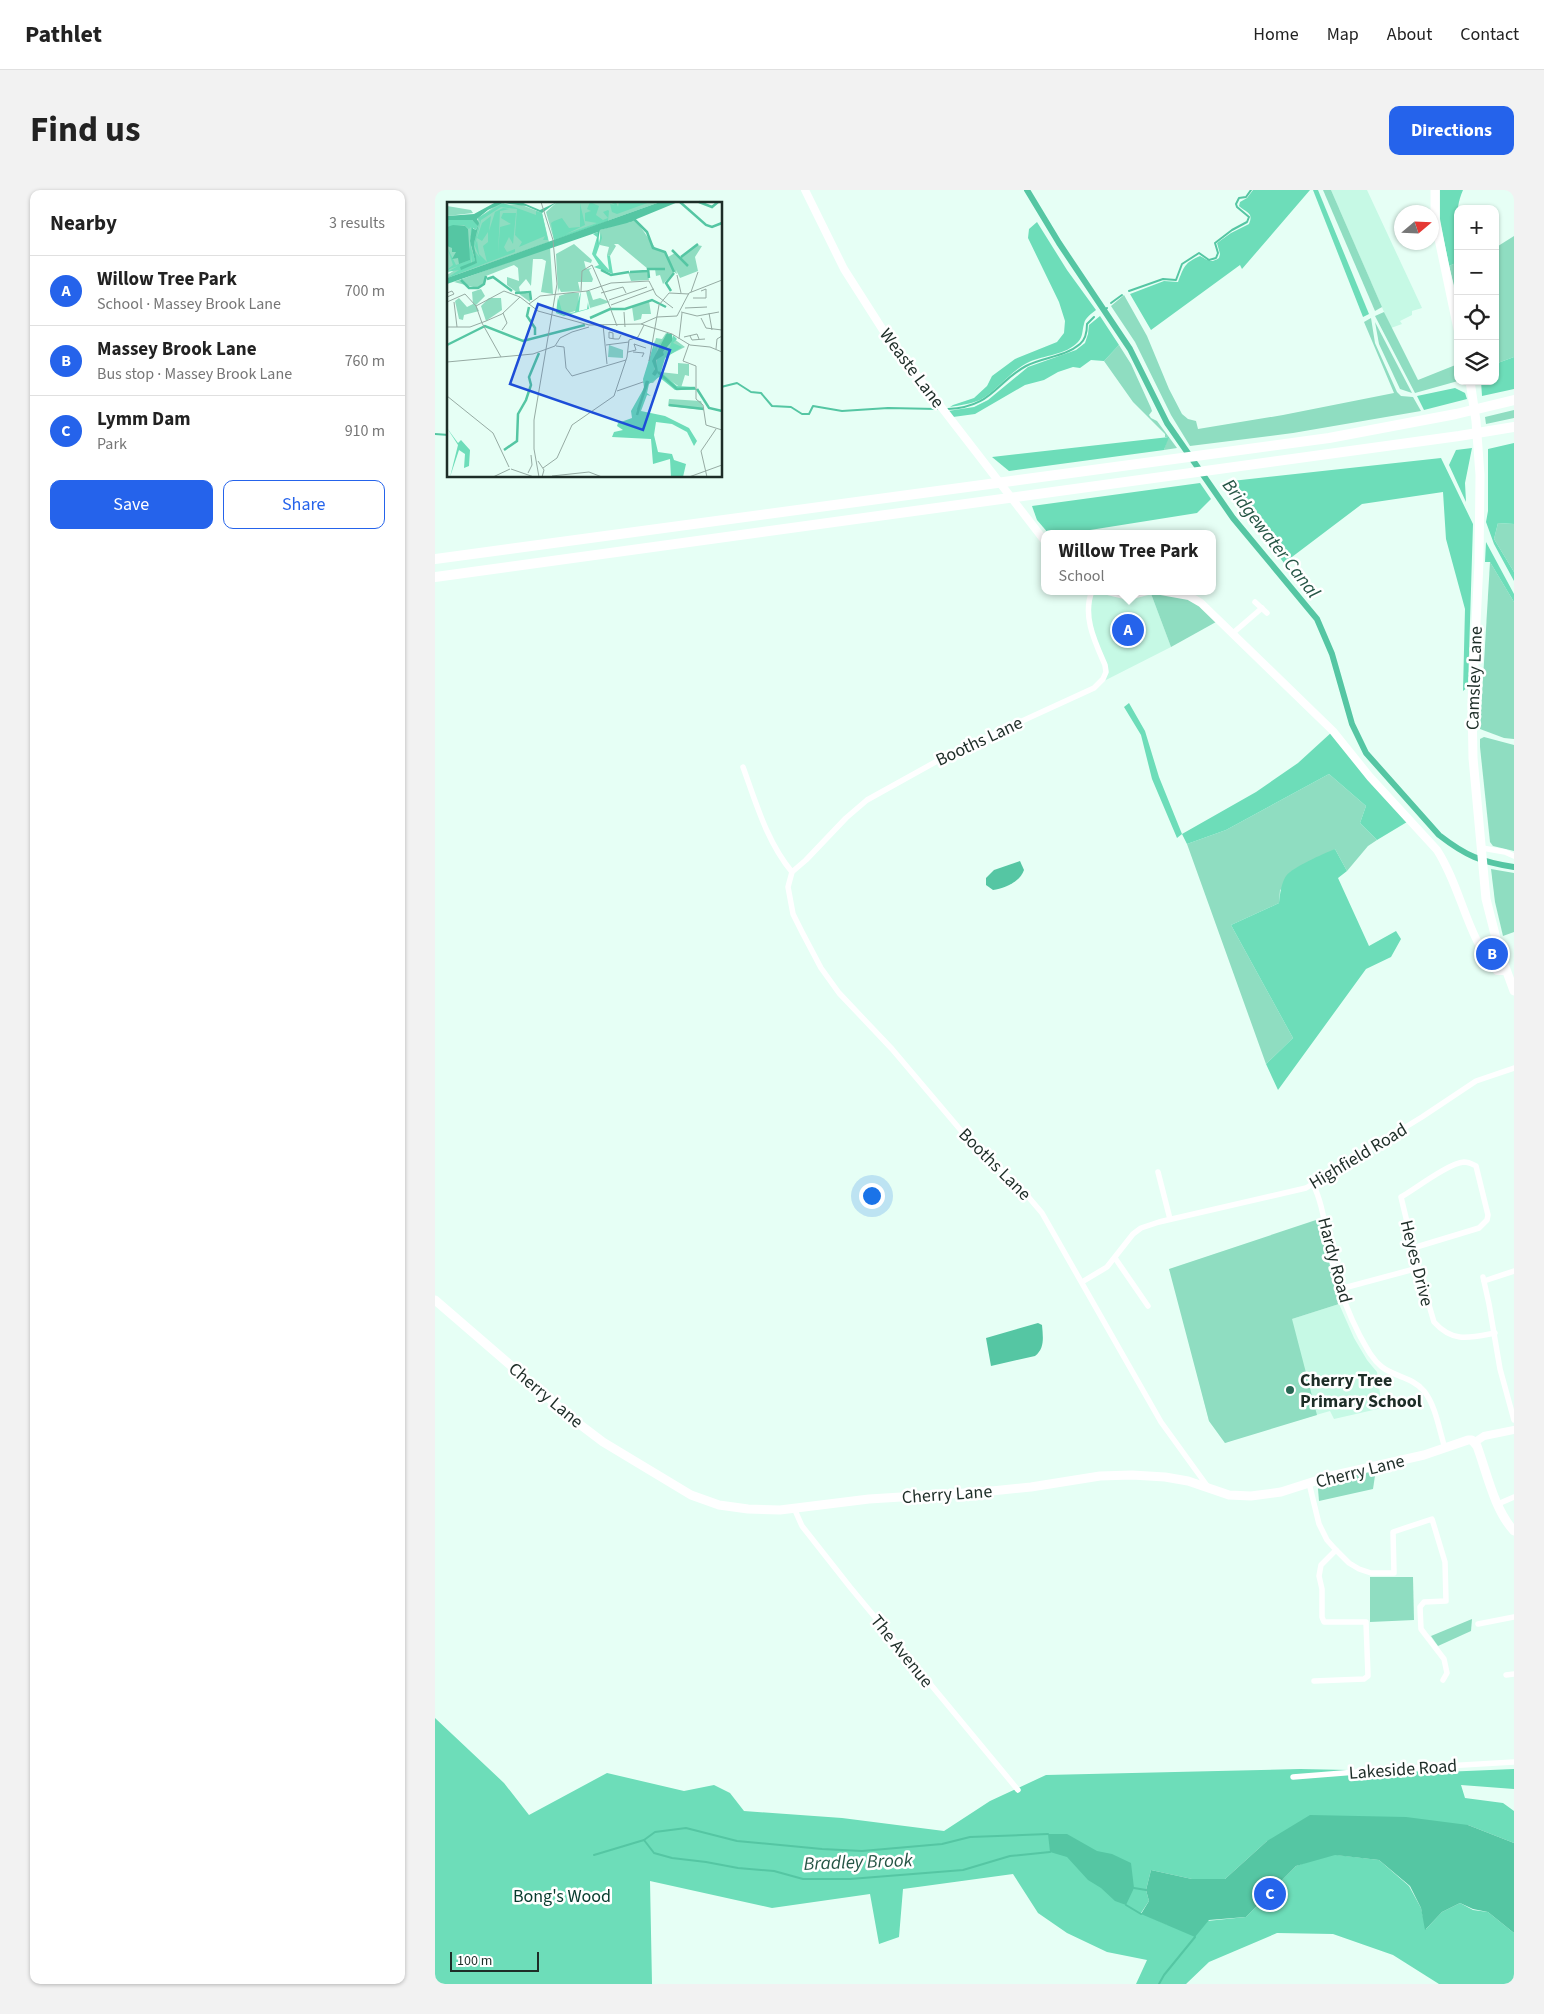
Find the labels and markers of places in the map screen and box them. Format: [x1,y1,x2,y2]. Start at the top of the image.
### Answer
pin: A [1112,611,1144,649]
pin: B [1476,935,1508,973]
place label: Cherry Tree Primary School [1300,1368,1422,1414]
marker: Cherry Tree Primary School [1284,1384,1296,1396]
pin: C [1254,1875,1286,1913]

